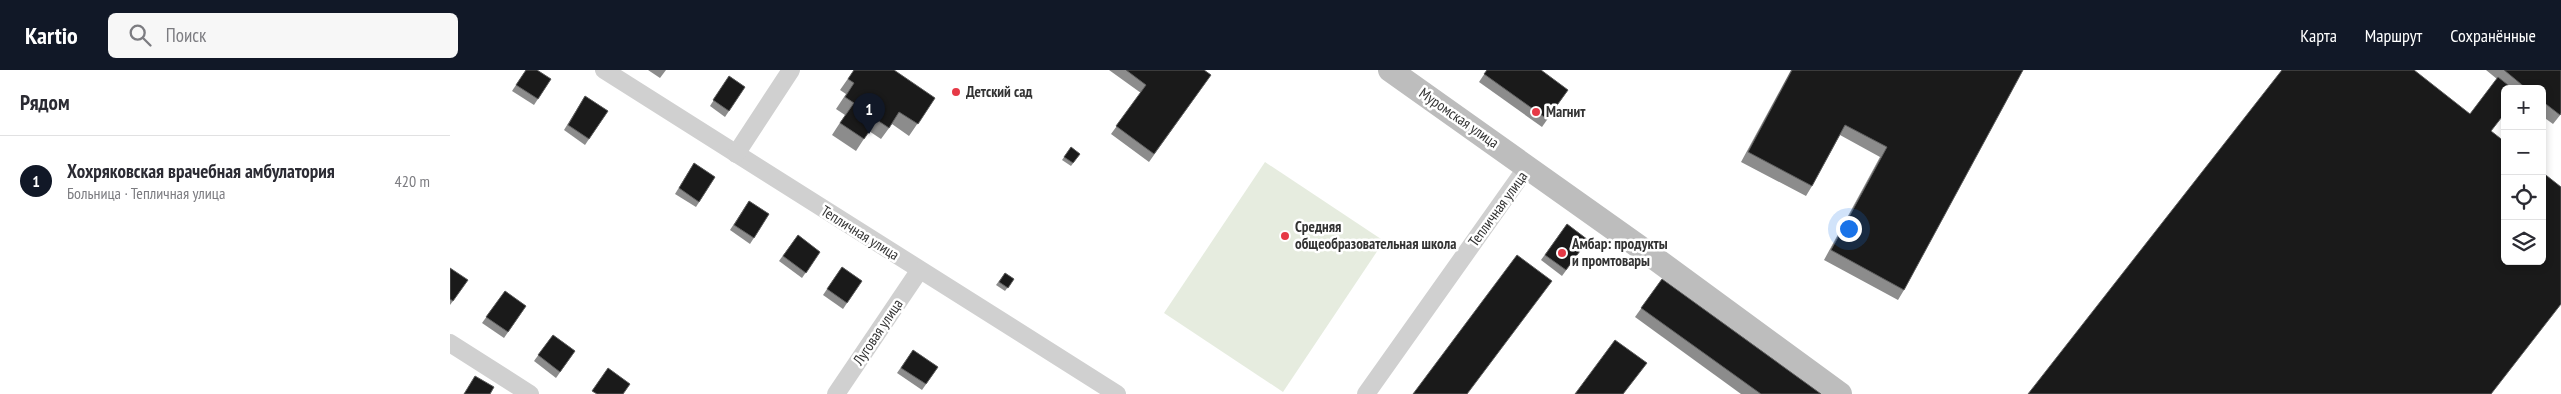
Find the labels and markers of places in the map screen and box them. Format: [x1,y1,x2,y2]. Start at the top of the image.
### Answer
place label: Детский сад [966,82,1033,101]
marker: Детский сад [950,86,962,98]
pin: 1 [853,93,885,134]
place label: Магнит [1546,102,1586,121]
marker: Магнит [1530,106,1542,118]
place label: Средняя общеобразовательная школа [1295,217,1456,253]
marker: Средняя общеобразовательная школа [1279,230,1291,242]
place label: Амбар: продукты и промтовары [1571,234,1668,270]
marker: Амбар: продукты и промтовары [1556,247,1568,259]

